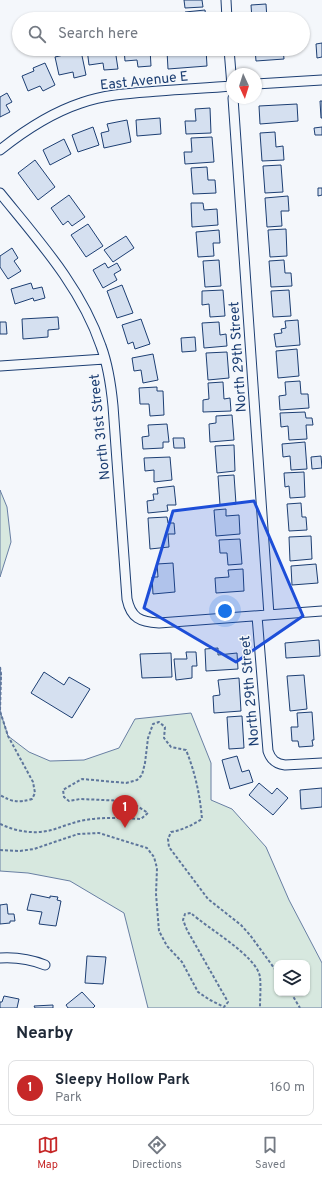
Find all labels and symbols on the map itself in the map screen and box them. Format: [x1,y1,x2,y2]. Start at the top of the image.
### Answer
street label: East Avenue E [99,68,189,95]
north arrow [226,68,262,104]
street label: North 29th Street [226,301,251,413]
street label: North 31st Street [86,373,115,481]
your location [215,601,235,621]
street label: North 29th Street [237,635,264,747]
pin: 1 [112,795,138,828]

